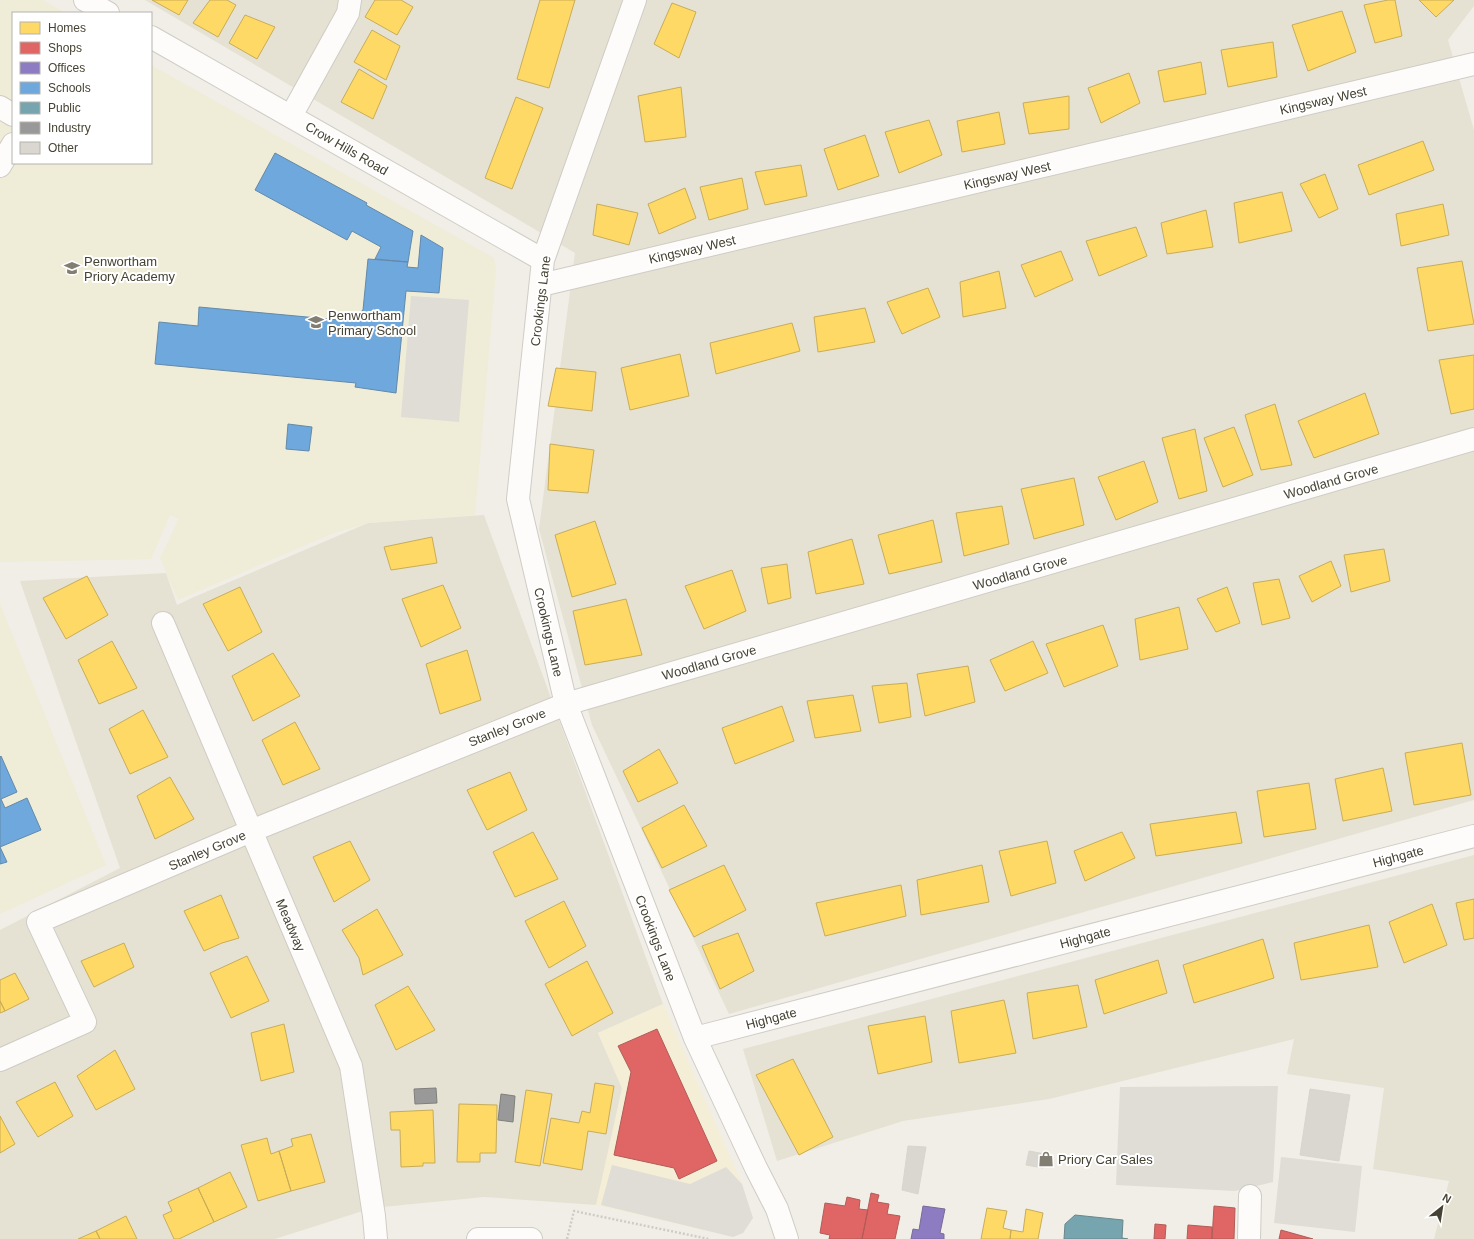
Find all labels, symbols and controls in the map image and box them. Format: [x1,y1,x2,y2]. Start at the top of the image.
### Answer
legend [12,12,152,164]
text: Homes [48,21,86,35]
text: Shops [48,41,82,55]
text: Offices [48,61,85,75]
text: Schools [48,81,91,95]
street label: Kingsway West [1278,83,1368,118]
text: Public [48,101,81,115]
street label: Crow Hills Road [303,119,391,178]
text: Industry [48,121,91,135]
text: Other [48,141,78,155]
street label: Kingsway West [962,158,1052,193]
street label: Kingsway West [647,232,737,267]
place label: Penwortham Priory Academy [84,254,176,284]
street label: Crookings Lane [528,255,553,347]
school or university icon: Penwortham Priory Academy [63,259,81,277]
place label: Penwortham Primary School [328,308,416,338]
school or university icon: Penwortham Primary School [307,313,325,331]
street label: Woodland Grove [1282,461,1380,502]
street label: Woodland Grove [971,552,1069,593]
street label: Crookings Lane [531,586,566,678]
street label: Woodland Grove [660,642,758,683]
street label: Stanley Grove [466,705,548,750]
street label: Stanley Grove [166,827,248,873]
street label: Highgate [1371,843,1425,870]
street label: Crookings Lane [632,893,679,983]
street label: Meadway [273,897,309,954]
street label: Highgate [1058,924,1112,951]
street label: Highgate [744,1005,798,1032]
shop icon: Priory Car Sales [1037,1150,1055,1168]
place label: Priory Car Sales [1058,1152,1153,1167]
north arrow [1422,1187,1462,1227]
text: N [1441,1191,1453,1206]

